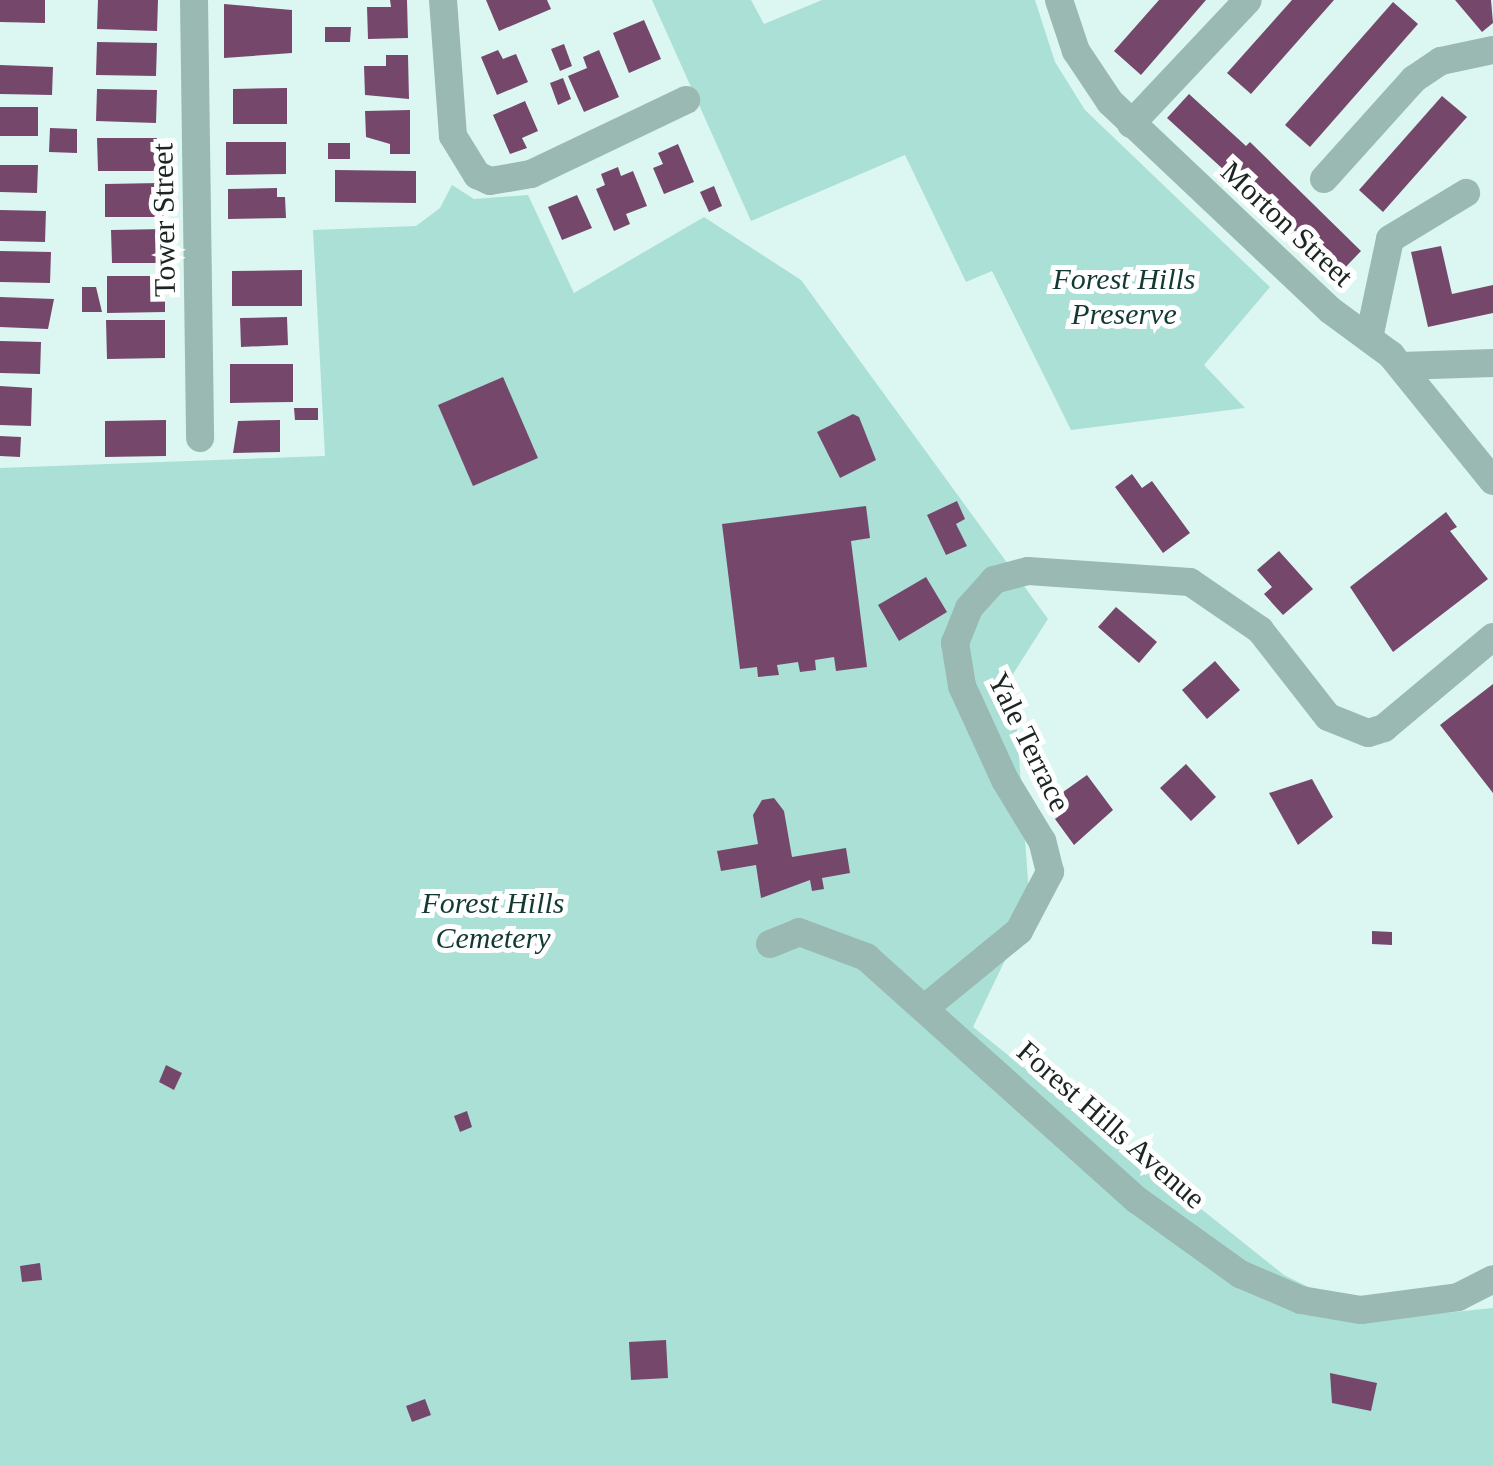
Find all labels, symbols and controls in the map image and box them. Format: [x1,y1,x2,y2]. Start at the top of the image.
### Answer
street label: Tower Street [145,143,183,297]
street label: Morton Street [1213,154,1361,294]
park label: Forest Hills Preserve [1052,261,1196,332]
street label: Yale Terrace [980,666,1078,818]
park label: Forest Hills Cemetery [421,885,565,956]
street label: Forest Hills Avenue [1009,1033,1213,1217]

